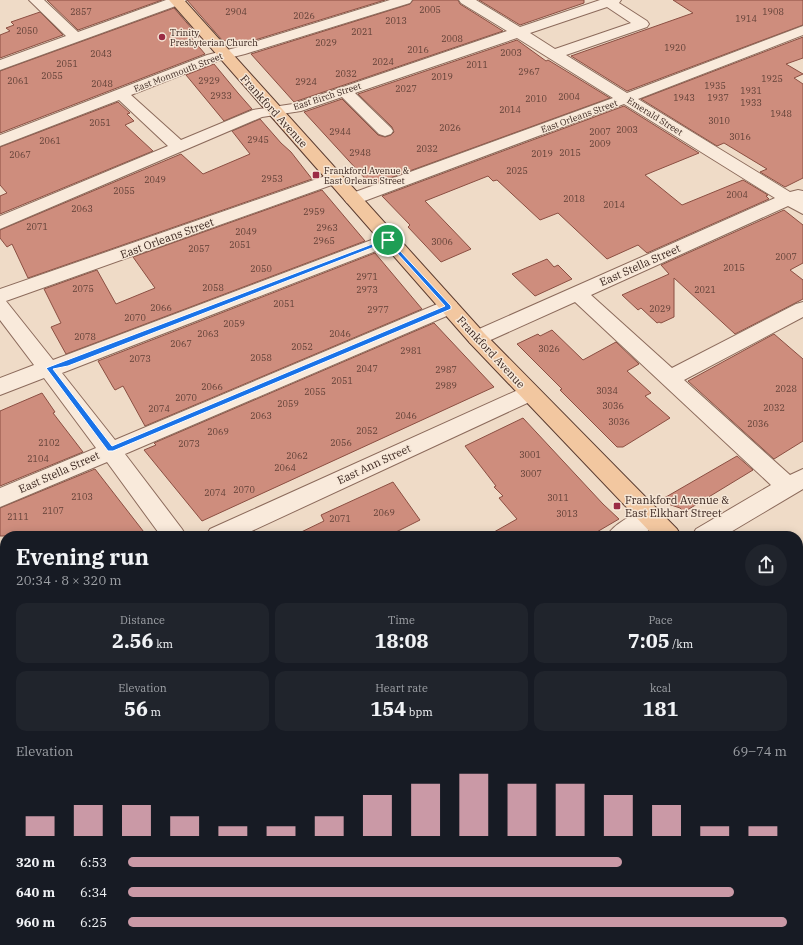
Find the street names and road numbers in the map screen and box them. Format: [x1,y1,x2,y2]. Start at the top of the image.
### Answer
street label: East Monmouth Street [132,50,224,94]
street label: Frankford Avenue [237,72,311,151]
street label: East Birch Street [292,80,362,112]
street label: Emerald Street [625,94,685,138]
street label: East Orleans Street [539,97,619,135]
street label: East Orleans Street [118,215,216,261]
street label: East Stella Street [597,241,683,289]
street label: Frankford Avenue [454,313,528,391]
street label: East Ann Street [335,441,413,487]
street label: East Stella Street [16,448,102,496]

